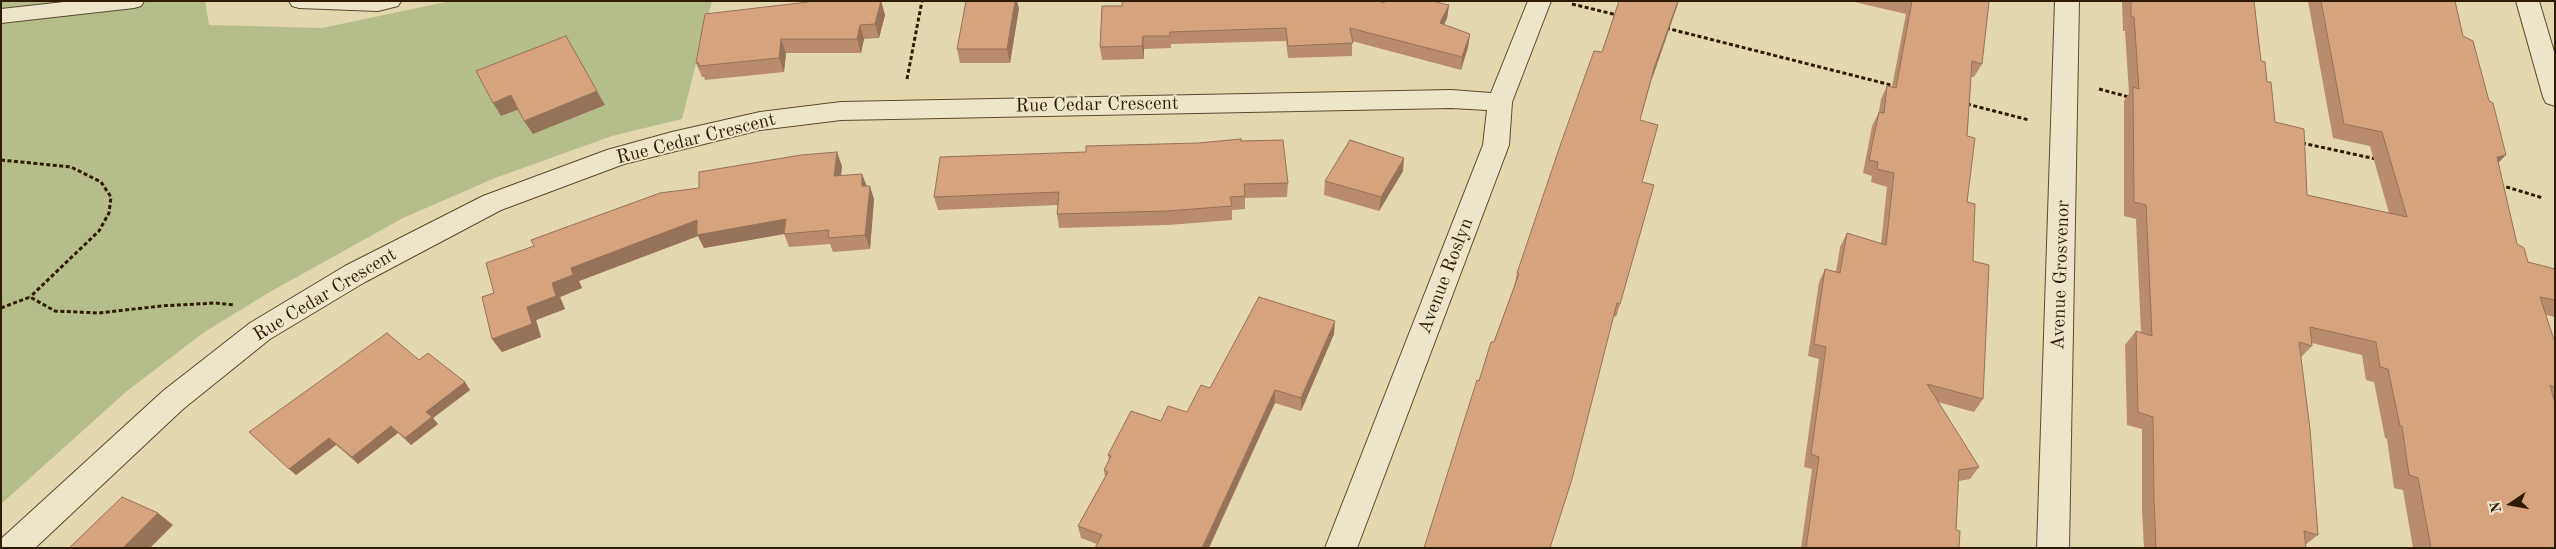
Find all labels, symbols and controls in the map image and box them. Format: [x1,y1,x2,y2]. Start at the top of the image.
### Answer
street label: Rue Cedar Crescent [1015,92,1179,118]
street label: Rue Cedar Crescent [614,108,778,170]
street label: Avenue Grosvenor [2047,200,2075,350]
street label: Avenue Roslyn [1413,215,1479,337]
street label: Rue Cedar Crescent [249,243,401,347]
north arrow [2486,479,2536,529]
text: N [2488,500,2504,514]

